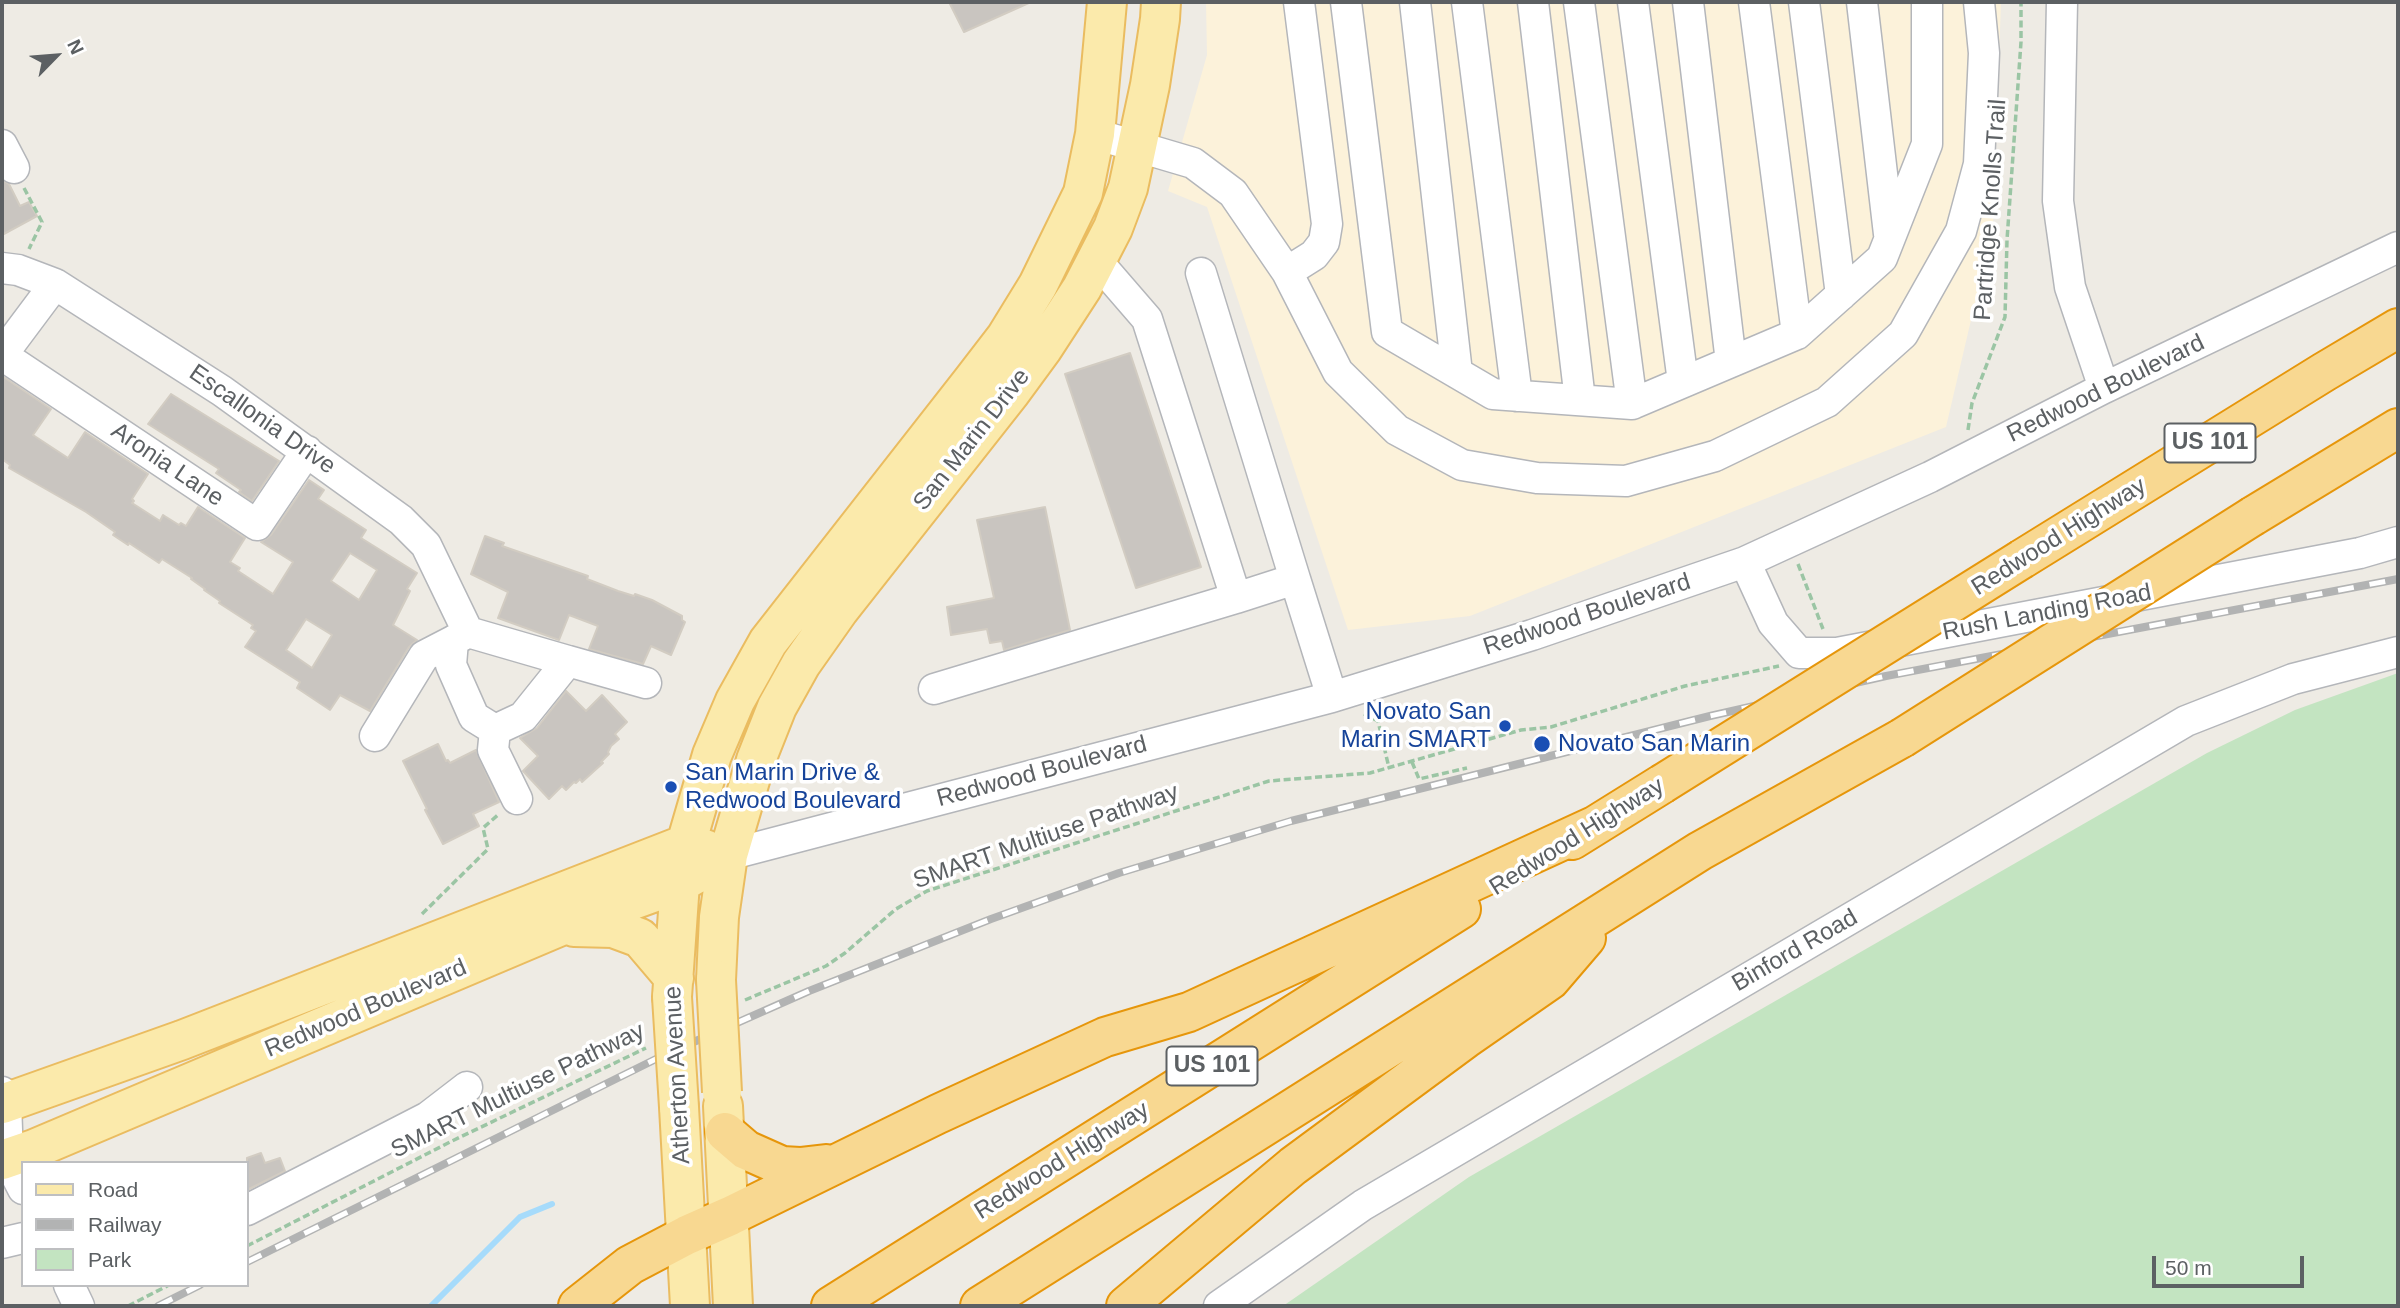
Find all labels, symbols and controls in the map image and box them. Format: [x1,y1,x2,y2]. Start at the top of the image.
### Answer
north arrow [21,21,91,91]
text: N [63,36,88,58]
street label: Partridge Knolls Trail [1969,98,2013,322]
street label: Redwood Boulevard [2003,329,2209,449]
street label: Escallonia Drive [183,359,341,481]
street label: San Marin Drive [908,363,1036,517]
street label: Aronia Lane [105,417,229,513]
road number: US 101 [2164,424,2256,462]
street label: Redwood Highway [1967,472,2151,602]
street label: Redwood Boulevard [1480,568,1694,662]
street label: Rush Landing Road [1940,579,2154,647]
place label: Novato San Marin SMART [1341,698,1491,754]
marker: Novato San Marin SMART [1497,718,1513,734]
street label: Redwood Boulevard [934,730,1150,814]
place label: Novato San Marin [1558,730,1750,758]
marker: Novato San Marin [1532,734,1552,754]
place label: San Marin Drive & Redwood Boulevard [685,759,901,815]
street label: Redwood Highway [1485,772,1669,902]
street label: SMART Multiuse Pathway [910,778,1182,896]
marker: San Marin Drive & Redwood Boulevard [663,779,679,795]
street label: Binford Road [1727,904,1863,998]
street label: Redwood Boulevard [261,954,471,1064]
street label: Atherton Avenue [659,985,697,1165]
street label: SMART Multiuse Pathway [387,1017,649,1165]
road number: US 101 [1166,1046,1258,1086]
street label: Redwood Highway [970,1096,1154,1226]
legend [21,1161,248,1287]
text: Road [88,1178,138,1201]
text: Railway [88,1213,162,1236]
scale bar [2155,1242,2307,1286]
text: Park [88,1248,131,1271]
text: 50 m [2165,1256,2212,1279]

